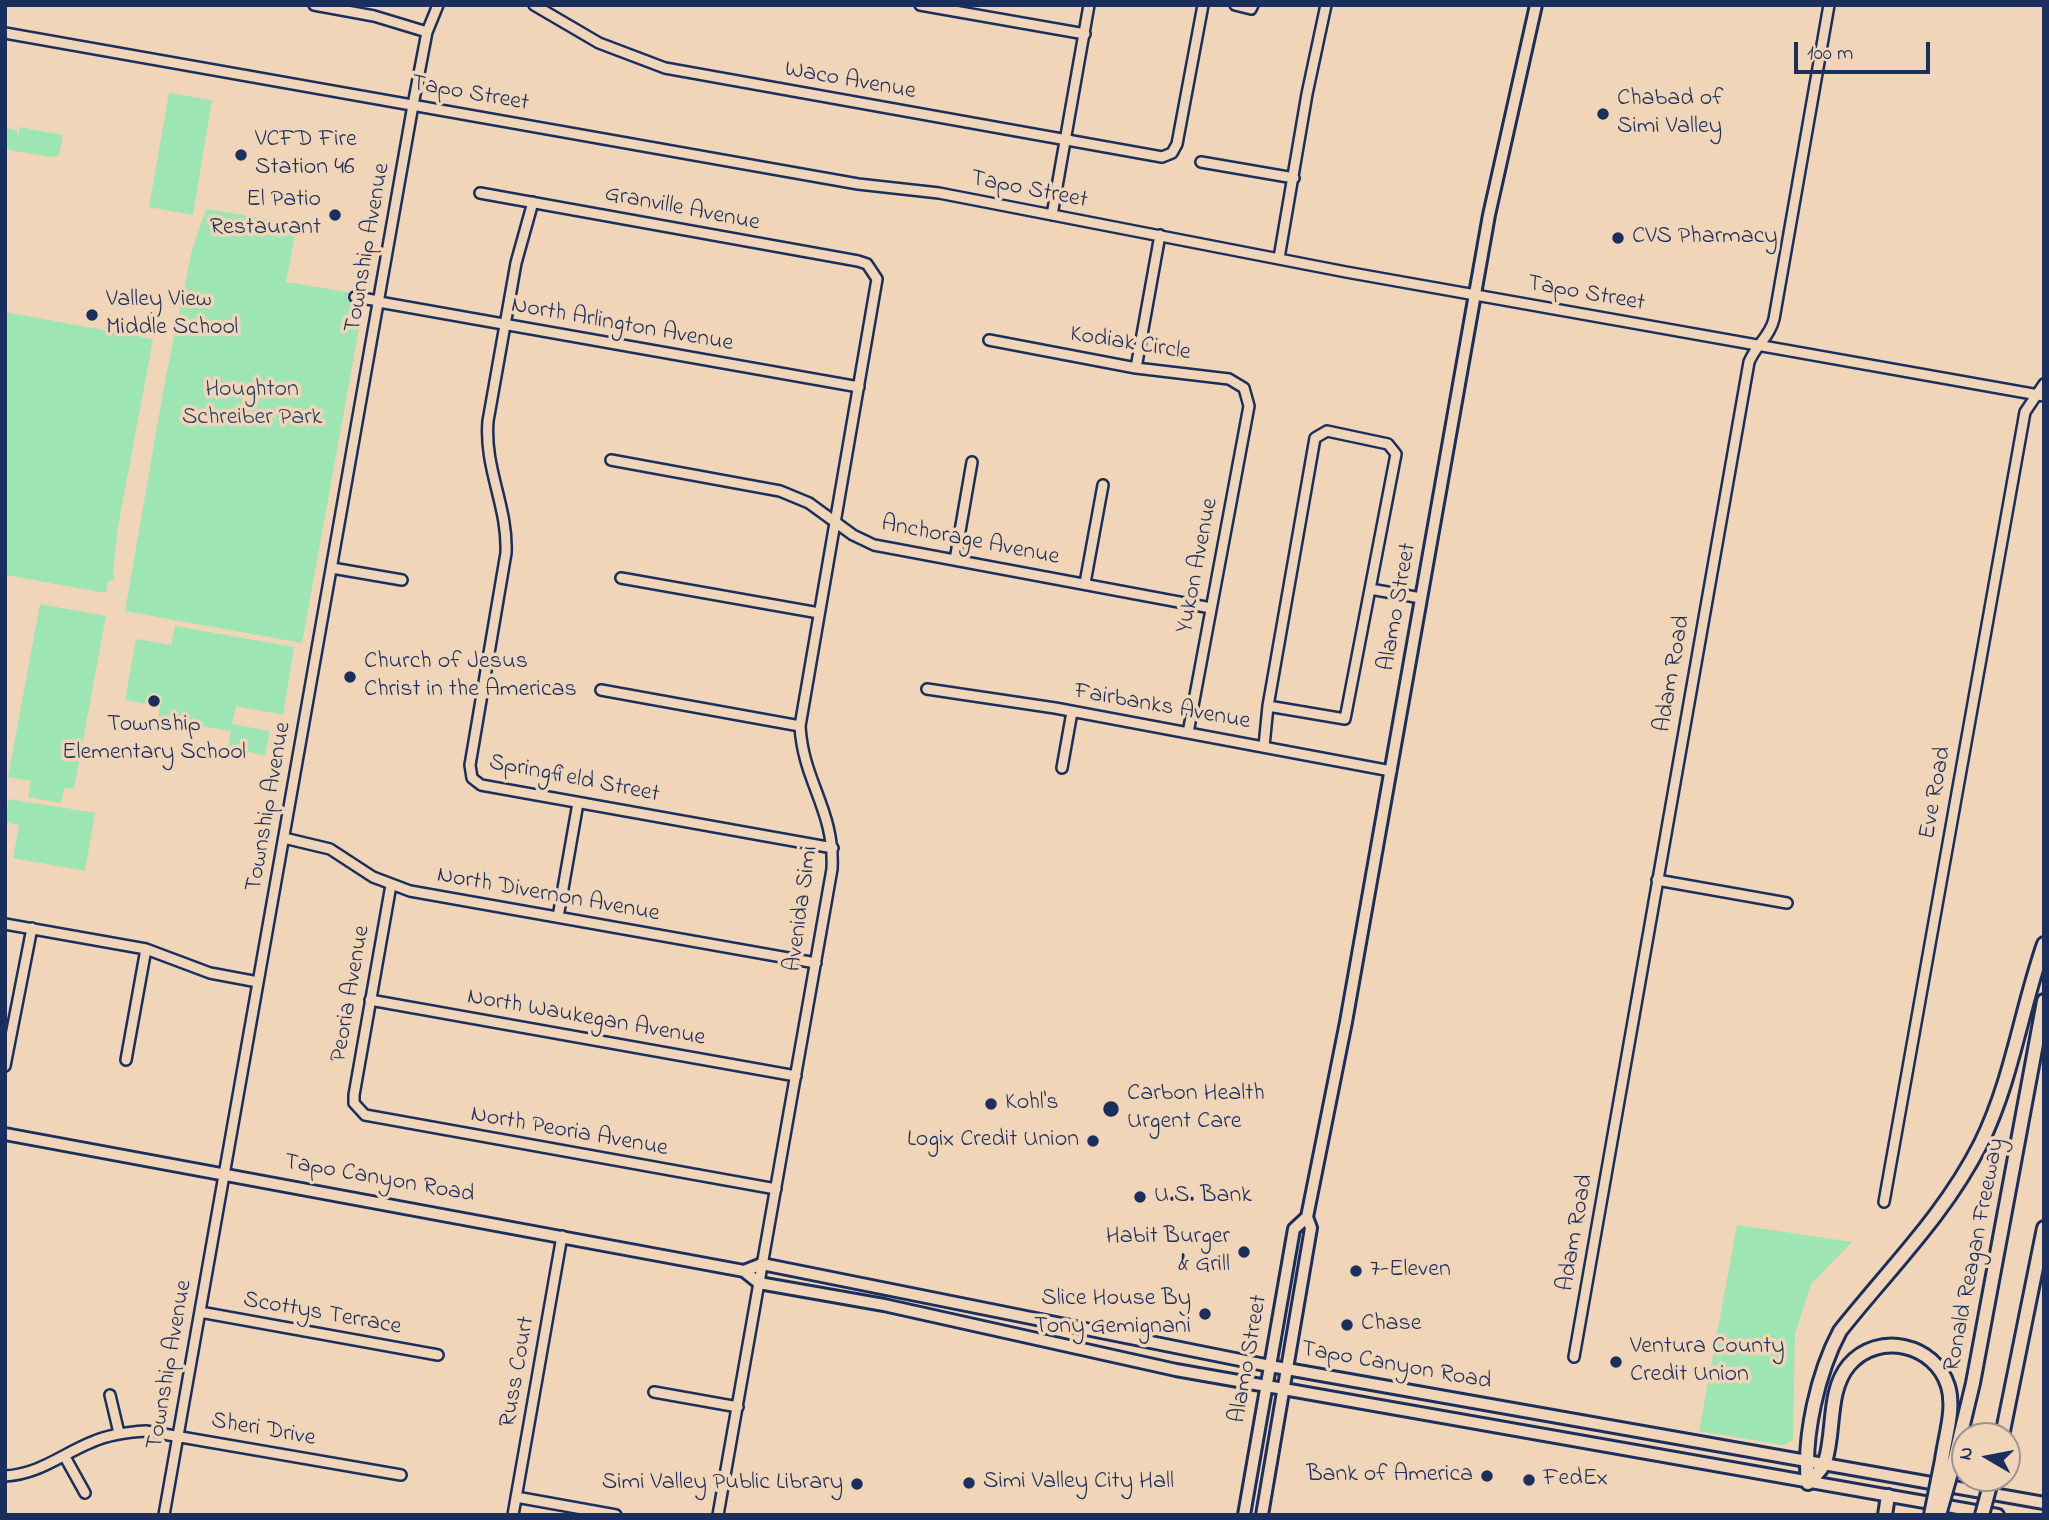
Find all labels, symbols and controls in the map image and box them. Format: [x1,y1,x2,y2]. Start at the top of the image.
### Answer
scale bar [1797,28,1934,72]
text: 100 m [1807,39,1853,69]
street label: Waco Avenue [782,56,918,108]
street label: Tapo Street [409,71,531,119]
place label: Chabad of Simi Valley [1617,86,1723,142]
marker: Chabad of Simi Valley [1595,106,1611,122]
place label: VCFD Fire Station 46 [255,127,357,183]
marker: VCFD Fire Station 46 [233,147,249,163]
street label: Township Avenue [340,161,398,335]
street label: Tapo Street [968,166,1090,216]
street label: Granville Avenue [602,181,762,239]
place label: El Patio Restaurant [210,187,321,243]
marker: El Patio Restaurant [327,207,343,223]
place label: CVS Pharmacy [1632,224,1778,252]
marker: CVS Pharmacy [1610,230,1626,246]
street label: Tapo Street [1525,271,1647,319]
place label: Valley View Middle School [106,287,238,343]
street label: North Arlington Avenue [509,292,735,360]
marker: Valley View Middle School [84,307,100,323]
street label: Kodiak Circle [1068,321,1192,369]
park label: Houghton Schreiber Park [182,377,322,433]
street label: Yukon Avenue [1172,496,1226,636]
street label: Anchorage Avenue [878,511,1062,573]
street label: Alamo Street [1374,541,1424,673]
street label: Adam Road [1650,613,1698,735]
place label: Church of Jesus Christ in the Americas [364,649,577,705]
marker: Church of Jesus Christ in the Americas [342,669,358,685]
street label: Fairbanks Avenue [1072,678,1252,738]
marker: Township Elementary School [146,693,162,709]
place label: Township Elementary School [62,712,246,768]
street label: Township Avenue [241,720,299,894]
street label: Eve Road [1915,744,1959,842]
street label: Springfield Street [486,749,662,811]
street label: Avenida Simi [780,844,826,974]
street label: North Divernon Avenue [434,862,662,930]
street label: Peoria Avenue [326,923,378,1065]
street label: North Waukegan Avenue [465,984,707,1054]
place label: Carbon Health Urgent Care [1127,1081,1265,1137]
place label: Kohl's [1005,1090,1059,1118]
marker: Kohl's [983,1096,999,1112]
marker: Carbon Health Urgent Care [1101,1099,1121,1119]
street label: North Peoria Avenue [468,1101,670,1165]
place label: Logix Credit Union [907,1127,1079,1155]
marker: Logix Credit Union [1085,1133,1101,1149]
street label: Ronald Reagan Freeway [1939,1136,2013,1374]
street label: Tapo Canyon Road [282,1149,476,1211]
street label: Adam Road [1553,1172,1601,1294]
place label: U.S. Bank [1154,1183,1252,1211]
marker: U.S. Bank [1132,1189,1148,1205]
place label: Habit Burger & Grill [1106,1224,1230,1280]
marker: Habit Burger & Grill [1236,1244,1252,1260]
place label: 7-Eleven [1370,1257,1451,1285]
marker: 7-Eleven [1348,1263,1364,1279]
street label: Township Avenue [142,1278,200,1452]
place label: Slice House By Tony Gemignani [1034,1286,1191,1342]
street label: Scottys Terrace [241,1287,403,1343]
street label: Alamo Street [1225,1293,1275,1425]
marker: Slice House By Tony Gemignani [1197,1306,1213,1322]
place label: Chase [1361,1311,1422,1339]
street label: Russ Court [495,1314,543,1430]
marker: Chase [1339,1317,1355,1333]
place label: Ventura County Credit Union [1630,1334,1785,1390]
street label: Tapo Canyon Road [1299,1336,1493,1398]
marker: Ventura County Credit Union [1608,1354,1624,1370]
street label: Sheri Drive [209,1408,317,1454]
north arrow [1951,1422,2021,1492]
text: N [1952,1445,1981,1462]
place label: Bank of America [1306,1462,1473,1490]
place label: FedEx [1543,1466,1608,1494]
marker: Bank of America [1479,1468,1495,1484]
place label: Simi Valley City Hall [983,1469,1174,1497]
place label: Simi Valley Public Library [602,1470,843,1498]
marker: FedEx [1521,1472,1537,1488]
marker: Simi Valley City Hall [961,1475,977,1491]
marker: Simi Valley Public Library [849,1476,865,1492]

